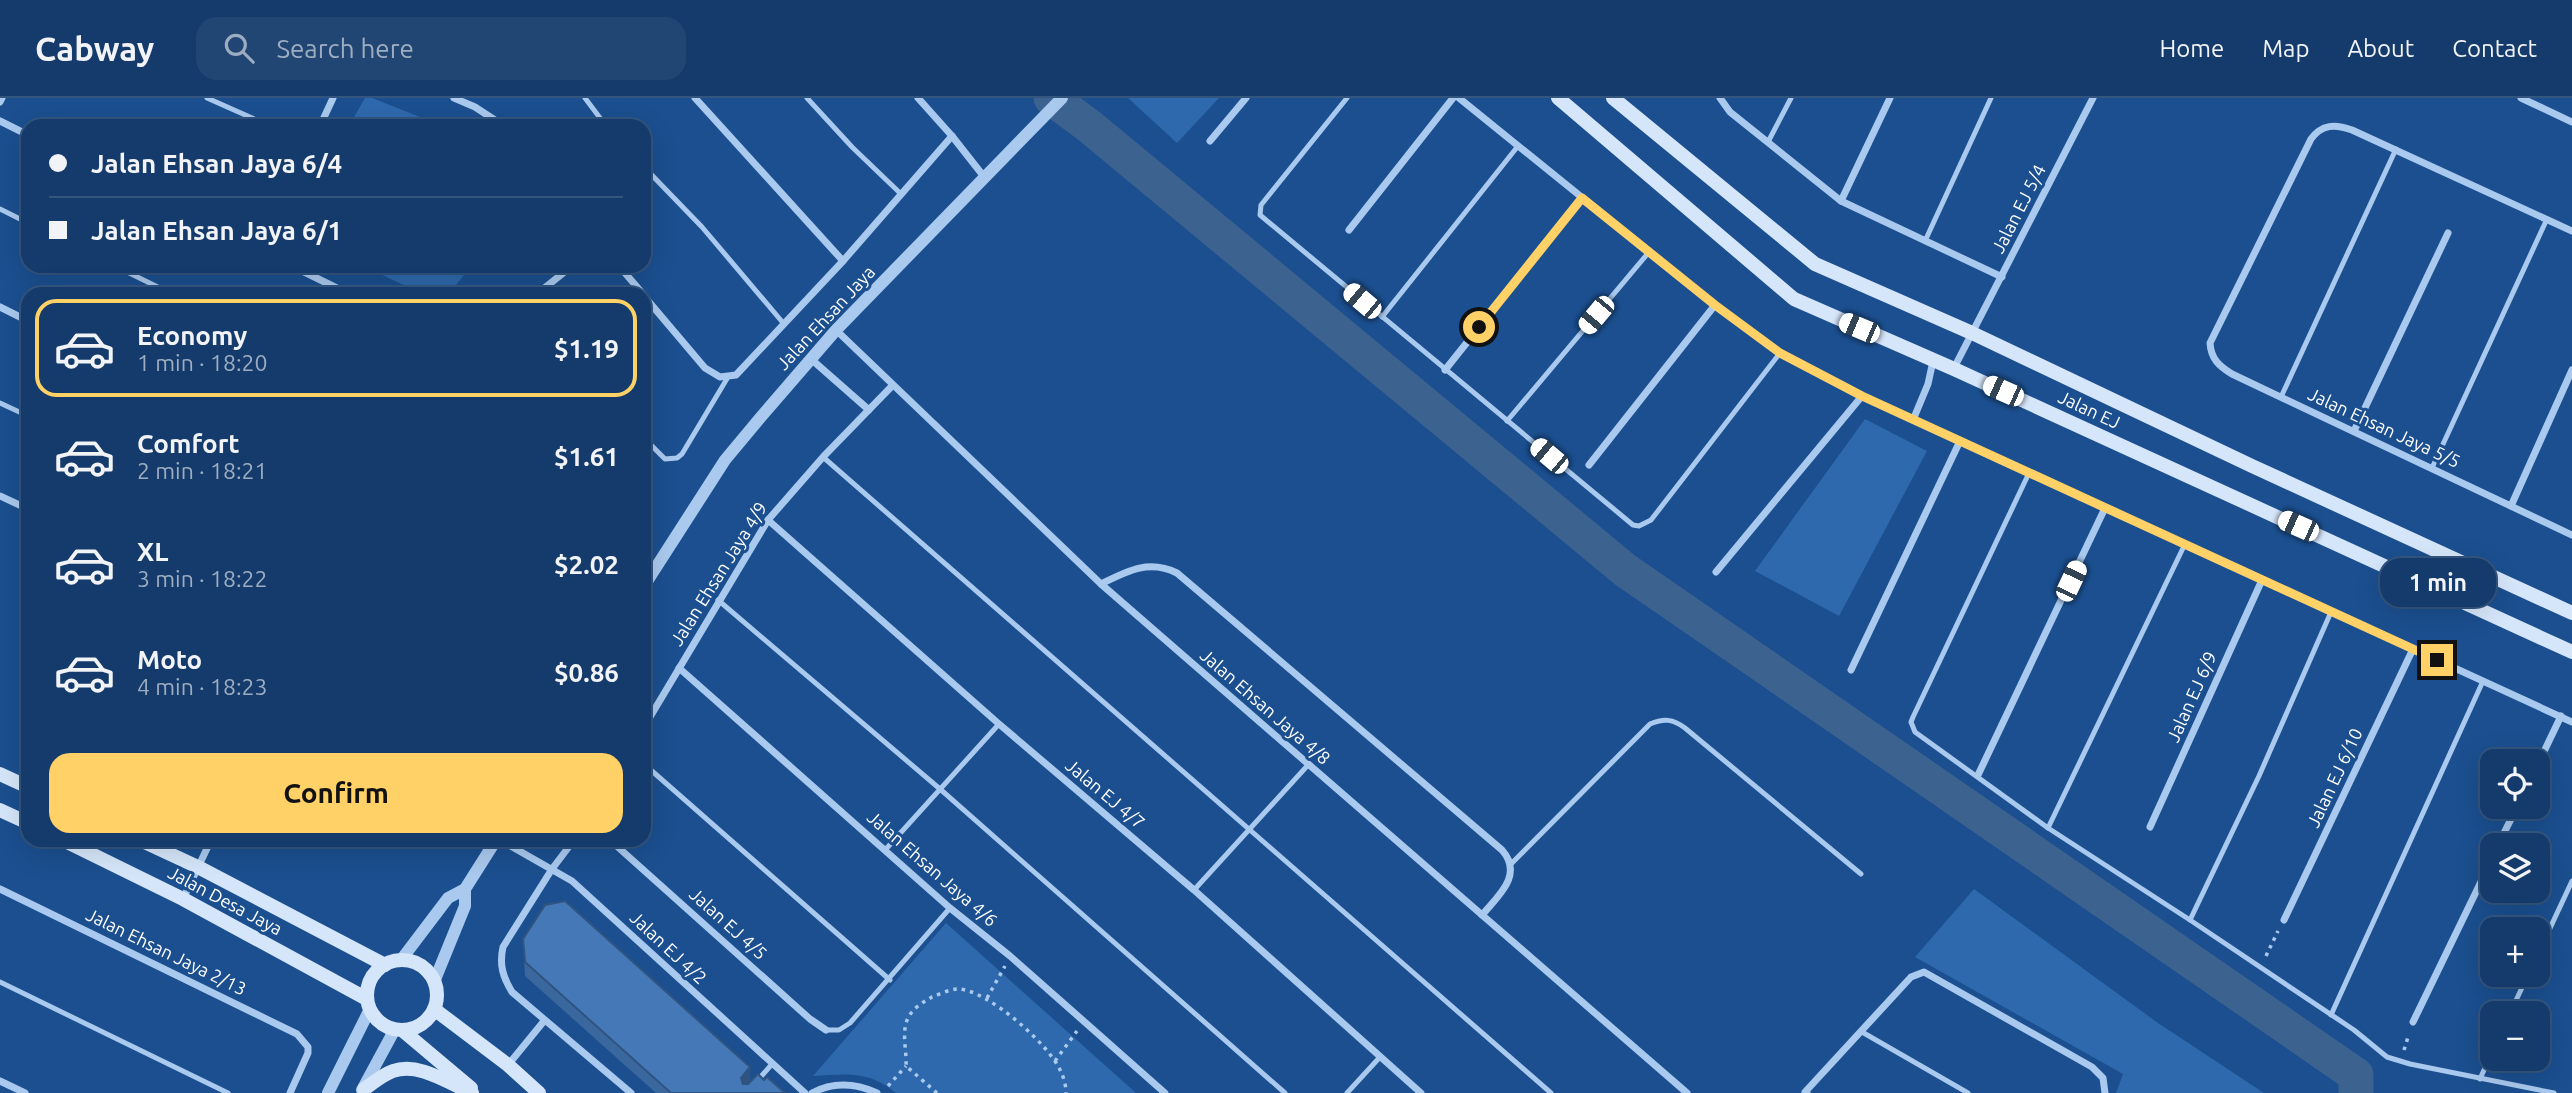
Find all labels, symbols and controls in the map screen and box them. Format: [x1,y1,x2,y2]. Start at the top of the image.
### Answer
search box [196,17,686,80]
icon: search [220,29,258,67]
text: Cabway [35,30,154,67]
text: Search here [276,34,414,63]
text: Home [2159,35,2224,62]
text: Map [2262,35,2309,62]
text: About [2347,35,2414,62]
text: Contact [2452,35,2537,62]
text: Jalan Ehsan Jaya 6/4 [91,149,342,178]
street label: Jalan EJ 5/4 [1987,161,2049,256]
text: Jalan Ehsan Jaya 6/1 [91,216,342,245]
street label: Jalan Ehsan Jaya [772,261,878,373]
car [1340,279,1385,323]
car [1575,292,1618,338]
car [1836,310,1883,346]
route start [1463,311,1495,343]
icon: car [53,317,116,380]
text: Economy [137,321,247,350]
text: $1.19 [554,334,619,363]
text: 1 min · 18:20 [137,350,268,375]
car [1980,373,2027,409]
street label: Jalan Ehsan Jaya 5/5 [2305,383,2464,471]
street label: Jalan EJ [2055,386,2123,432]
icon: car [53,425,116,488]
text: Comfort [137,429,240,458]
car [1527,434,1572,478]
text: $1.61 [554,442,619,471]
text: 2 min · 18:21 [137,458,268,483]
street label: Jalan Ehsan Jaya 4/9 [666,498,770,649]
car [2275,508,2322,544]
icon: car [53,533,116,596]
text: XL [137,537,168,566]
text: $2.02 [554,550,619,579]
car [2053,558,2090,604]
callout: 1 min [2379,559,2495,608]
text: 3 min · 18:22 [137,566,268,591]
text: 1 min [2409,570,2467,595]
icon: car [53,641,116,704]
street label: Jalan Ehsan Jaya 4/8 [1197,644,1335,768]
route end [2421,644,2453,676]
text: Moto [137,645,202,674]
street label: Jalan EJ 6/9 [2162,648,2220,745]
text: $0.86 [554,658,619,687]
text: 4 min · 18:23 [137,674,268,699]
street label: Jalan EJ 6/10 [2302,725,2366,830]
map controls [2480,749,2550,1071]
button: locate [2480,749,2550,819]
button: Confirm [49,753,623,833]
street label: Jalan EJ 4/7 [1062,754,1149,832]
street label: Jalan Ehsan Jaya 4/6 [864,806,1002,930]
button: layers [2480,833,2550,903]
street label: Jalan Desa Jaya [165,862,286,939]
street label: Jalan EJ 4/5 [686,883,771,963]
street label: Jalan Ehsan Jaya 2/13 [83,904,250,999]
street label: Jalan EJ 4/2 [626,907,711,988]
button: + [2480,917,2550,987]
button: − [2480,1001,2550,1071]

